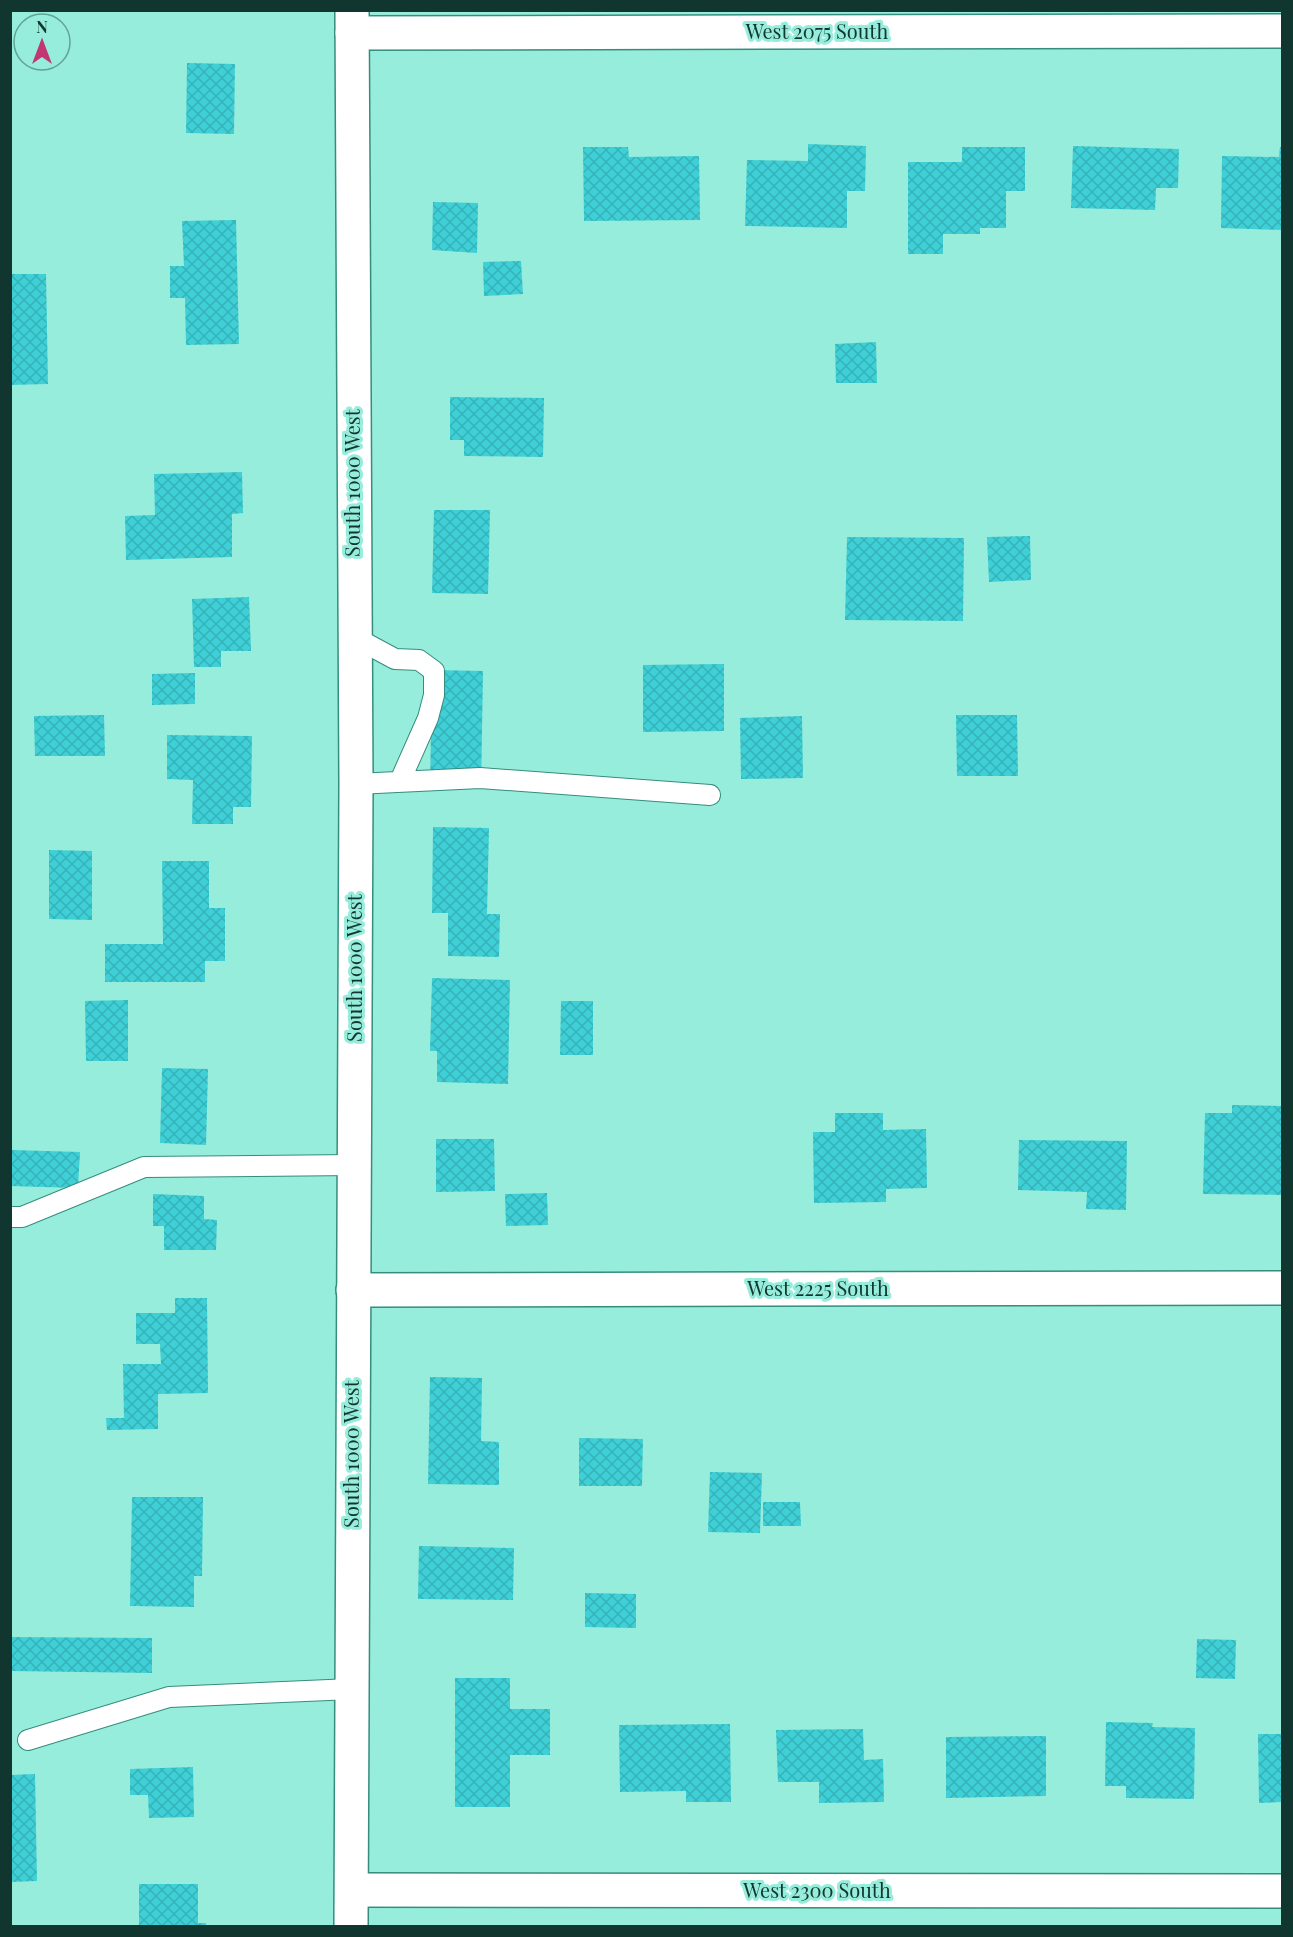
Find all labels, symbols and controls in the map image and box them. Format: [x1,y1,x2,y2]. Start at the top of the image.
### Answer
north arrow [12,12,72,72]
text: N [36,16,48,37]
street label: West 2075 South [745,17,888,44]
street label: South 1000 West [338,408,365,557]
street label: South 1000 West [340,893,367,1042]
street label: West 2225 South [746,1274,889,1301]
street label: South 1000 West [337,1379,364,1528]
street label: West 2300 South [742,1876,891,1903]

